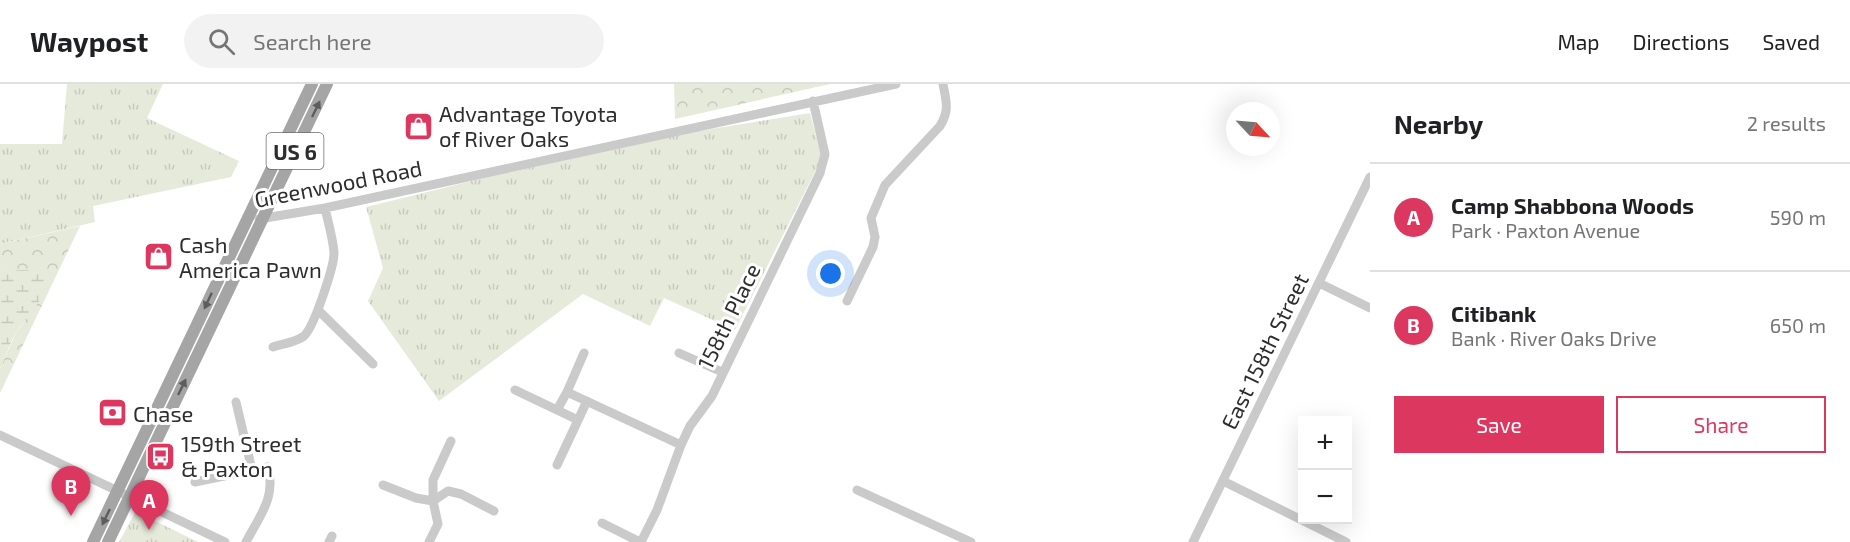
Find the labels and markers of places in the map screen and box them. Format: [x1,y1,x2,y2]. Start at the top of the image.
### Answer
place label: Advantage Toyota of River Oaks [439,100,618,151]
shop icon: Advantage Toyota of River Oaks [402,110,434,142]
place label: Cash America Pawn [179,231,322,282]
shop icon: Cash America Pawn [142,241,174,273]
bank icon: Chase [96,397,128,429]
place label: Chase [133,400,193,426]
place label: 159th Street & Paxton [181,430,301,481]
bus stop icon: 159th Street & Paxton [144,440,176,472]
pin: B [52,466,90,516]
pin: A [130,480,168,530]

